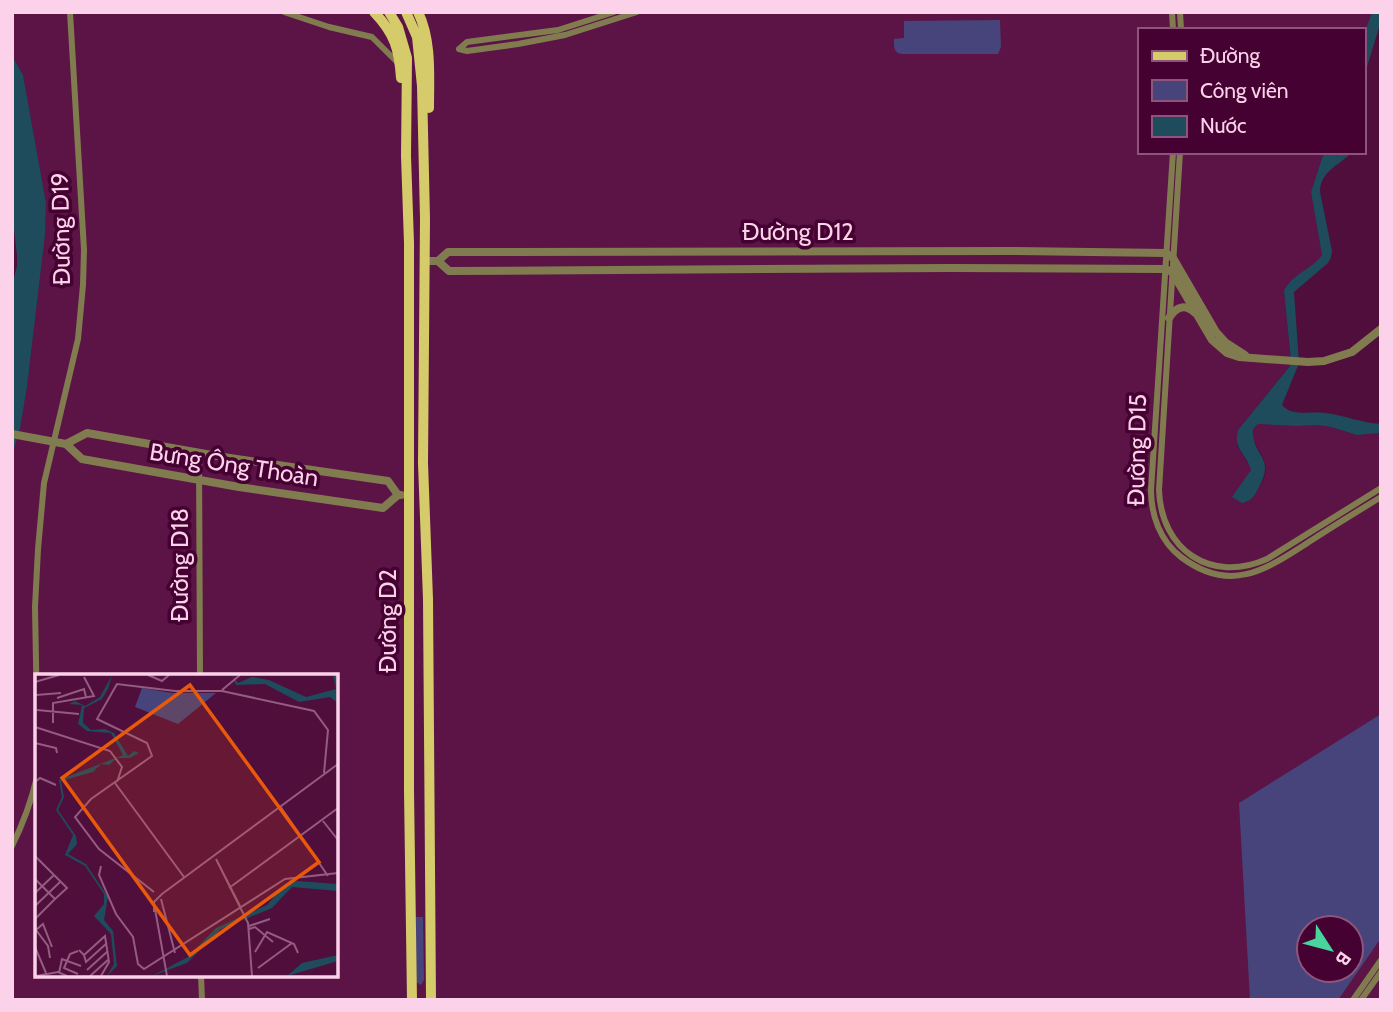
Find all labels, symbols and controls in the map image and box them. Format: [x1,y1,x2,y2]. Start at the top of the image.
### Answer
legend [1138,28,1365,154]
text: Đường [1200,43,1261,68]
text: Công viên [1200,78,1288,103]
text: Nước [1200,113,1247,138]
street label: Đường D19 [45,172,76,286]
street label: Đường D12 [742,217,854,246]
street label: Đường D15 [1121,394,1152,506]
street label: Bưng Ông Thoàn [148,437,321,492]
street label: Đường D18 [165,508,194,622]
street label: Đường D2 [373,569,402,673]
inset map [35,674,338,977]
north arrow [1295,914,1365,984]
text: B [1330,947,1356,970]

